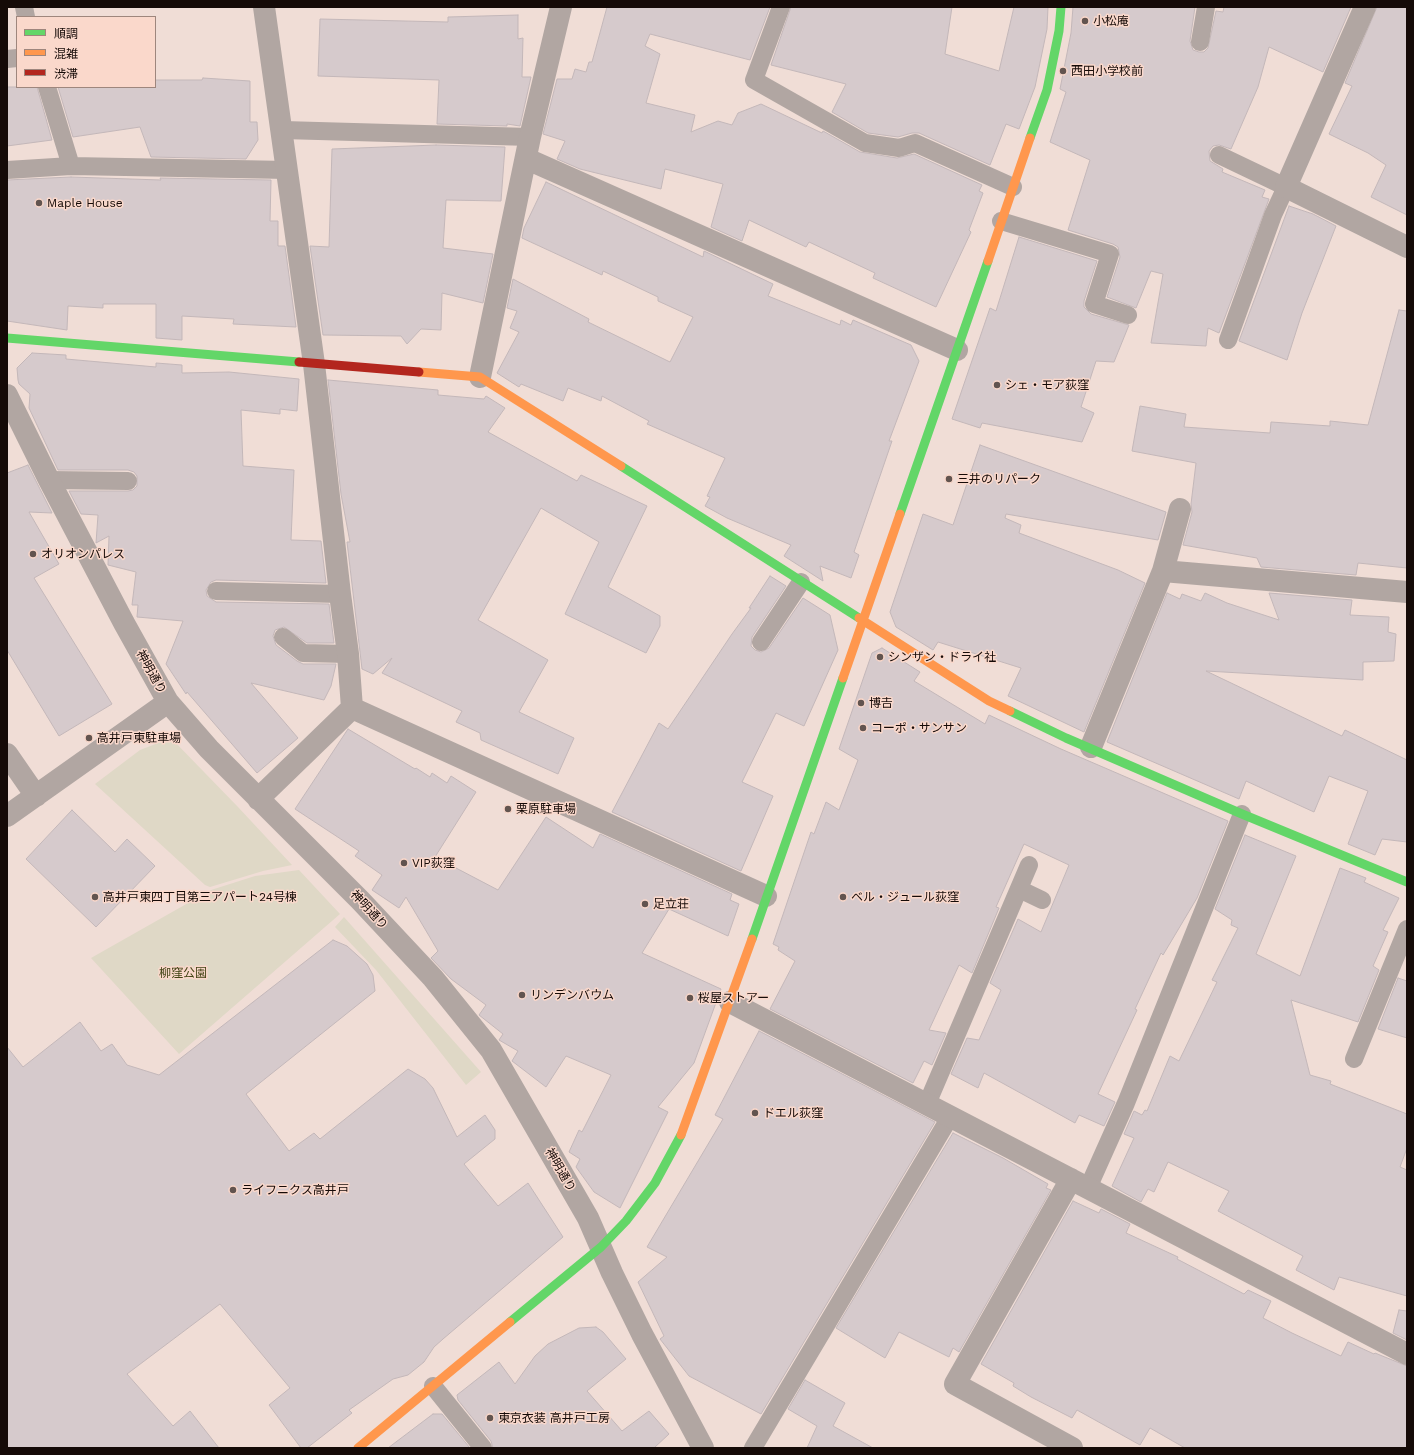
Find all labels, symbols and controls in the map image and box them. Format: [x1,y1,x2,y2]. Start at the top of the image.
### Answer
place label: 小松庵 [1093,14,1129,28]
legend [16,16,156,88]
marker: 小松庵 [1080,16,1090,26]
text: 順調 [54,27,78,41]
text: 混雑 [54,47,78,61]
place label: 西田小学校前 [1071,64,1143,78]
marker: 西田小学校前 [1058,66,1068,76]
text: 渋滞 [54,67,78,81]
place label: Maple House [47,196,123,210]
marker: Maple House [34,198,44,208]
place label: シェ・モア荻窪 [1005,378,1089,392]
marker: シェ・モア荻窪 [992,380,1002,390]
place label: 三井のリパーク [957,472,1041,486]
marker: 三井のリパーク [944,474,954,484]
place label: オリオンパレス [41,547,125,561]
marker: オリオンパレス [28,549,38,559]
street label: 神明通り [133,648,169,696]
place label: シンザン・ドライ社 [888,650,996,664]
marker: シンザン・ドライ社 [875,652,885,662]
place label: 博𠮷 [869,696,893,710]
marker: 博𠮷 [856,698,866,708]
place label: コーポ・サンサン [871,721,967,735]
marker: コーポ・サンサン [858,723,868,733]
place label: 高井戸東駐車場 [97,731,181,745]
marker: 高井戸東駐車場 [84,733,94,743]
place label: 栗原駐車場 [516,802,576,816]
marker: 栗原駐車場 [503,804,513,814]
place label: VIP荻窪 [412,856,455,870]
marker: VIP荻窪 [399,858,409,868]
street label: 神明通り [347,888,391,932]
place label: 高井戸東四丁目第三アパート24号棟 [103,890,297,904]
place label: ベル・ジュール荻窪 [851,890,959,904]
marker: 高井戸東四丁目第三アパート24号棟 [90,892,100,902]
marker: ベル・ジュール荻窪 [838,892,848,902]
place label: 足立荘 [653,897,689,911]
marker: 足立荘 [640,899,650,909]
park label: 柳窪公園 [159,966,207,980]
place label: リンデンバウム [530,988,614,1002]
marker: リンデンバウム [517,990,527,1000]
place label: 桜屋ストアー [698,991,769,1005]
marker: 桜屋ストアー [685,993,695,1003]
place label: ドエル荻窪 [763,1106,823,1120]
marker: ドエル荻窪 [750,1108,760,1118]
street label: 神明通り [542,1146,578,1194]
place label: ライフニクス高井戸 [241,1183,349,1197]
marker: ライフニクス高井戸 [228,1185,238,1195]
place label: 東京衣装 高井戸工房 [498,1411,610,1425]
marker: 東京衣装 高井戸工房 [485,1413,495,1423]

